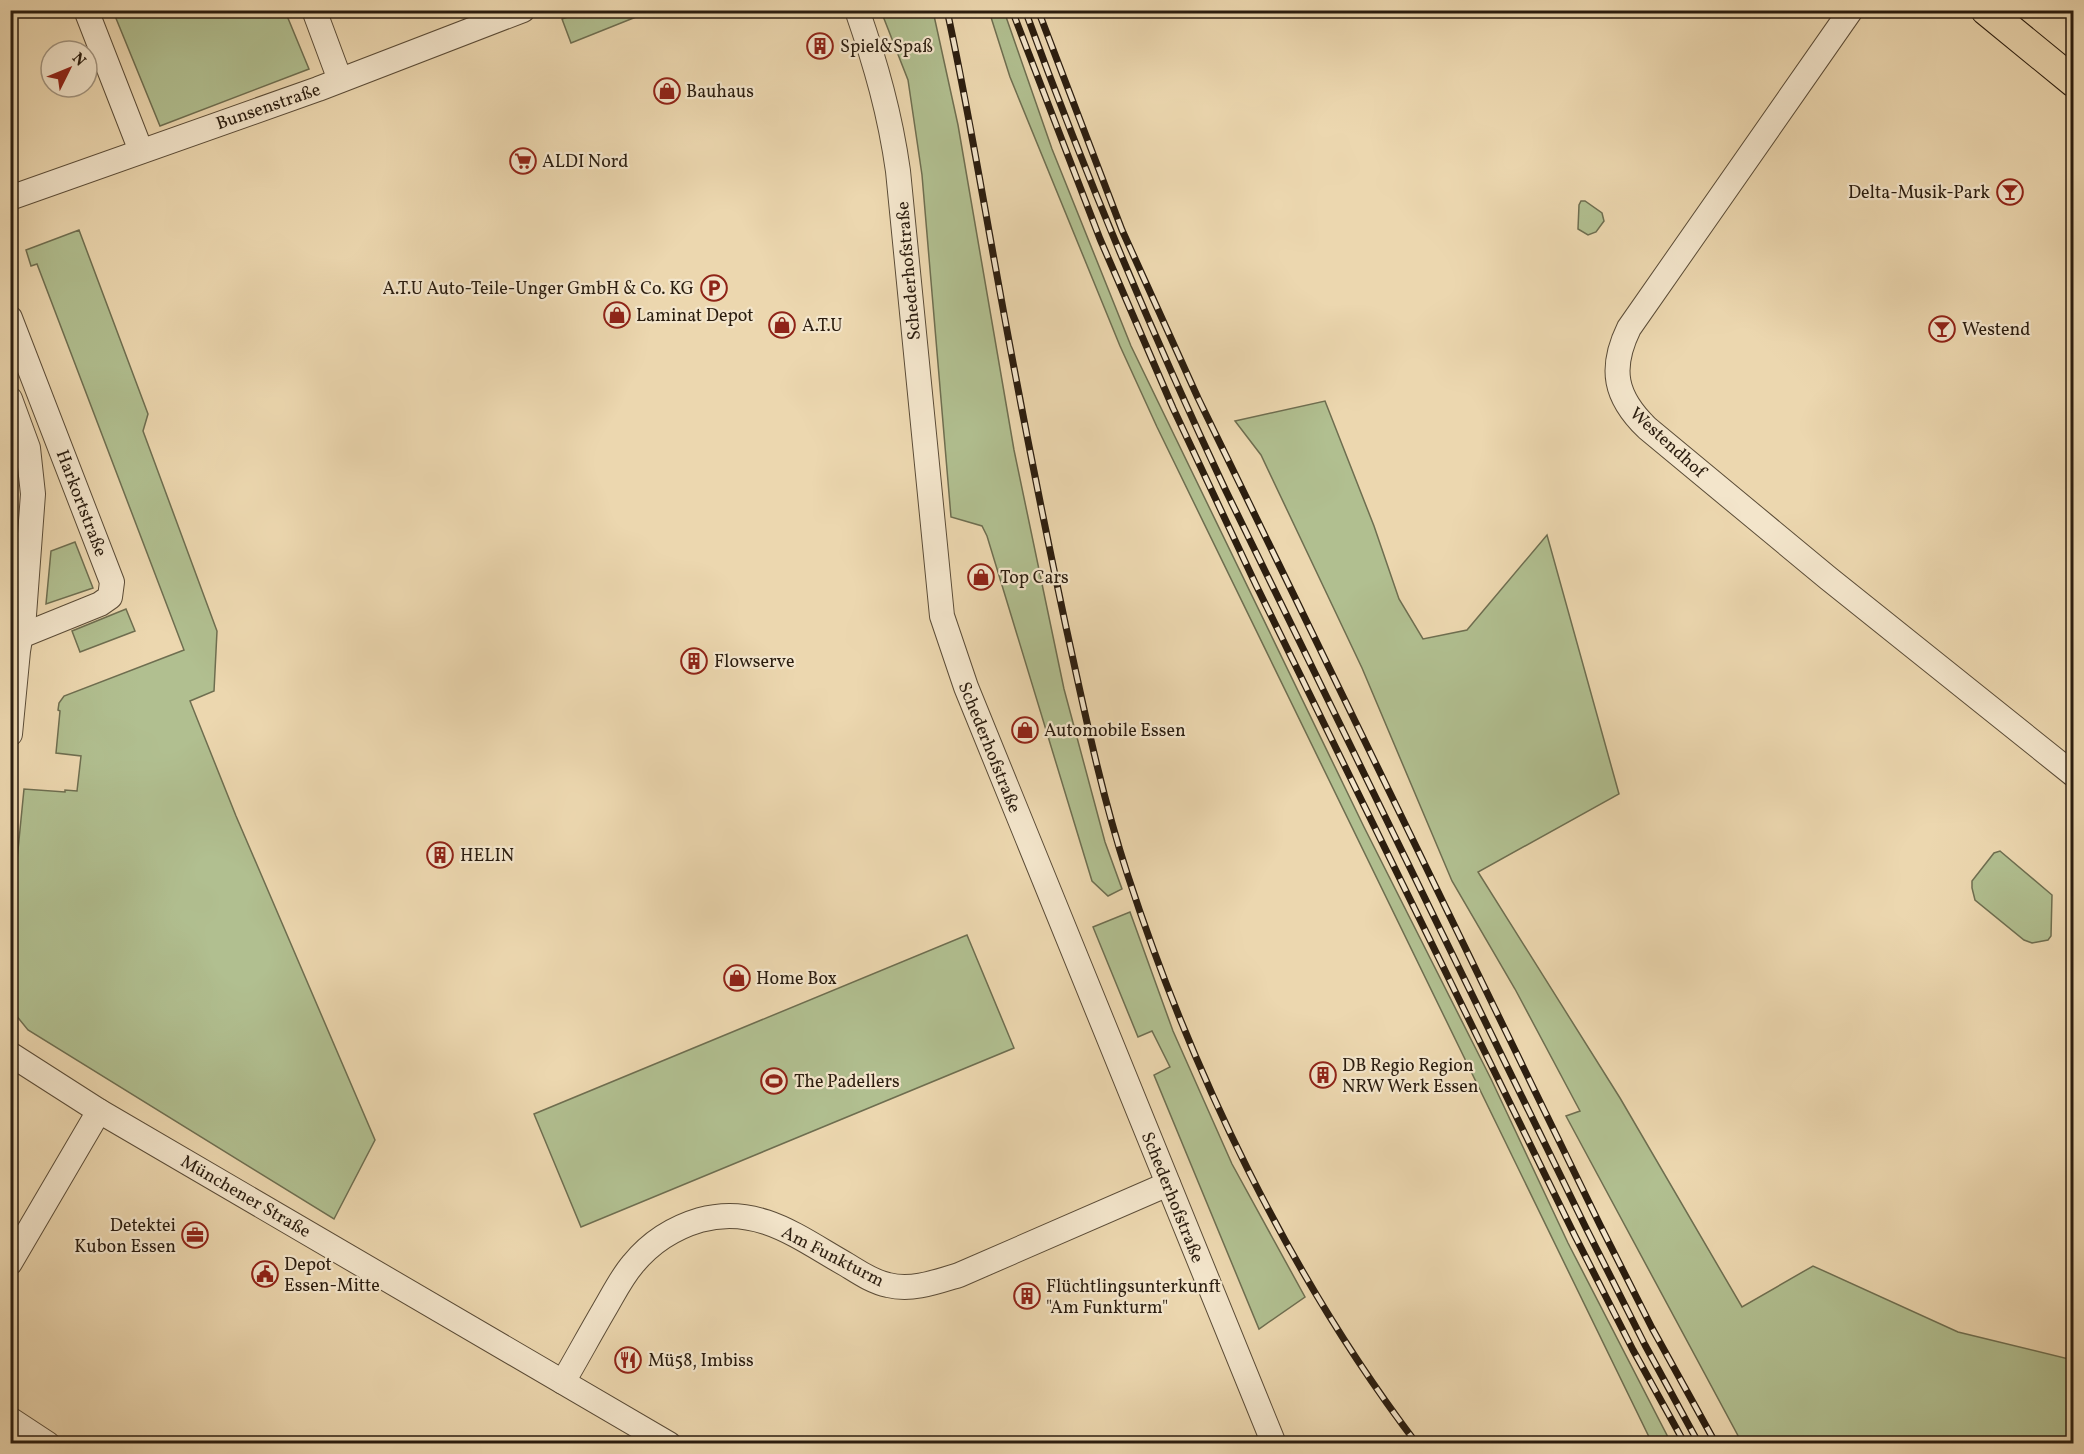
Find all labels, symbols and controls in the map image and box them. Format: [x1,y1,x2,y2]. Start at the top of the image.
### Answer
building icon: Spiel&Spaß [805,31,835,61]
place label: Spiel&Spaß [840,35,933,60]
north arrow [39,39,99,99]
text: N [66,48,91,72]
shop icon: Bauhaus [652,76,682,106]
street label: Bunsenstraße [213,78,324,137]
place label: Bauhaus [686,80,754,105]
supermarket icon: ALDI Nord [508,146,538,176]
place label: ALDI Nord [542,150,629,175]
bar icon: Delta-Musik-Park [1995,177,2025,207]
place label: Delta-Musik-Park [1848,181,1990,206]
street label: Schederhofstraße [891,200,928,341]
parking icon: A.T.U Auto-Teile-Unger GmbH & Co. KG [699,273,729,303]
place label: A.T.U Auto-Teile-Unger GmbH & Co. KG [382,277,694,302]
shop icon: Laminat Depot [602,300,632,330]
place label: Laminat Depot [636,304,754,329]
shop icon: A.T.U [767,310,797,340]
place label: A.T.U [802,314,842,339]
bar icon: Westend [1927,314,1957,344]
place label: Westend [1962,318,2030,343]
street label: Westendhof [1623,402,1712,485]
street label: Harkortstraße [49,446,112,561]
shop icon: Top Cars [966,562,996,592]
place label: Top Cars [1000,566,1069,591]
building icon: Flowserve [679,646,709,676]
place label: Flowserve [714,650,794,675]
street label: Schederhofstraße [951,678,1026,817]
shop icon: Automobile Essen [1010,715,1040,745]
place label: Automobile Essen [1044,719,1186,744]
building icon: HELIN [425,840,455,870]
place label: HELIN [460,844,514,869]
shop icon: Home Box [722,963,752,993]
place label: Home Box [756,967,837,992]
place label: DB Regio Region NRW Werk Essen [1342,1054,1479,1100]
building icon: DB Regio Region NRW Werk Essen [1308,1060,1338,1090]
sports icon: The Padellers [759,1066,789,1096]
place label: The Padellers [794,1070,900,1095]
street label: Schederhofstraße [1134,1128,1209,1267]
street label: Münchener Straße [176,1150,315,1245]
place label: Detektei Kubon Essen [74,1214,176,1260]
office icon: Detektei Kubon Essen [180,1220,210,1250]
street label: Am Funkturm [777,1221,888,1294]
place label: Depot Essen-Mitte [284,1253,380,1299]
public building icon: Depot Essen-Mitte [250,1259,280,1289]
place label: Flüchtlingsunterkunft "Am Funkturm" [1046,1275,1221,1321]
building icon: Flüchtlingsunterkunft "Am Funkturm" [1012,1281,1042,1311]
restaurant icon: Mü58, Imbiss [613,1345,643,1375]
place label: Mü58, Imbiss [648,1349,754,1374]

